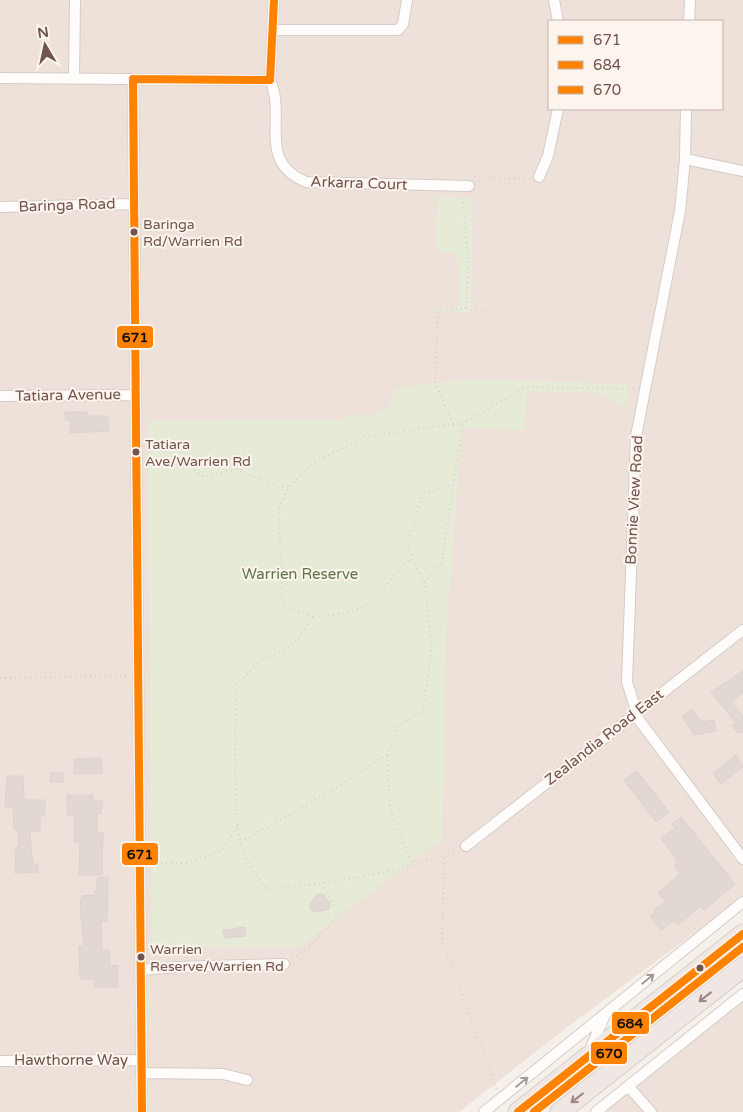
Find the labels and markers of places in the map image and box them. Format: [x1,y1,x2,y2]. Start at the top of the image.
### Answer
place label: Baringa Rd/Warrien Rd [143,216,243,250]
marker: Baringa Rd/Warrien Rd [129,227,139,237]
place label: Tatiara Ave/Warrien Rd [145,436,251,470]
marker: Tatiara Ave/Warrien Rd [131,447,141,457]
place label: Warrien Reserve/Warrien Rd [150,941,284,975]
marker: Warrien Reserve/Warrien Rd [136,952,146,962]
unlabelled marker [695,963,705,973]

